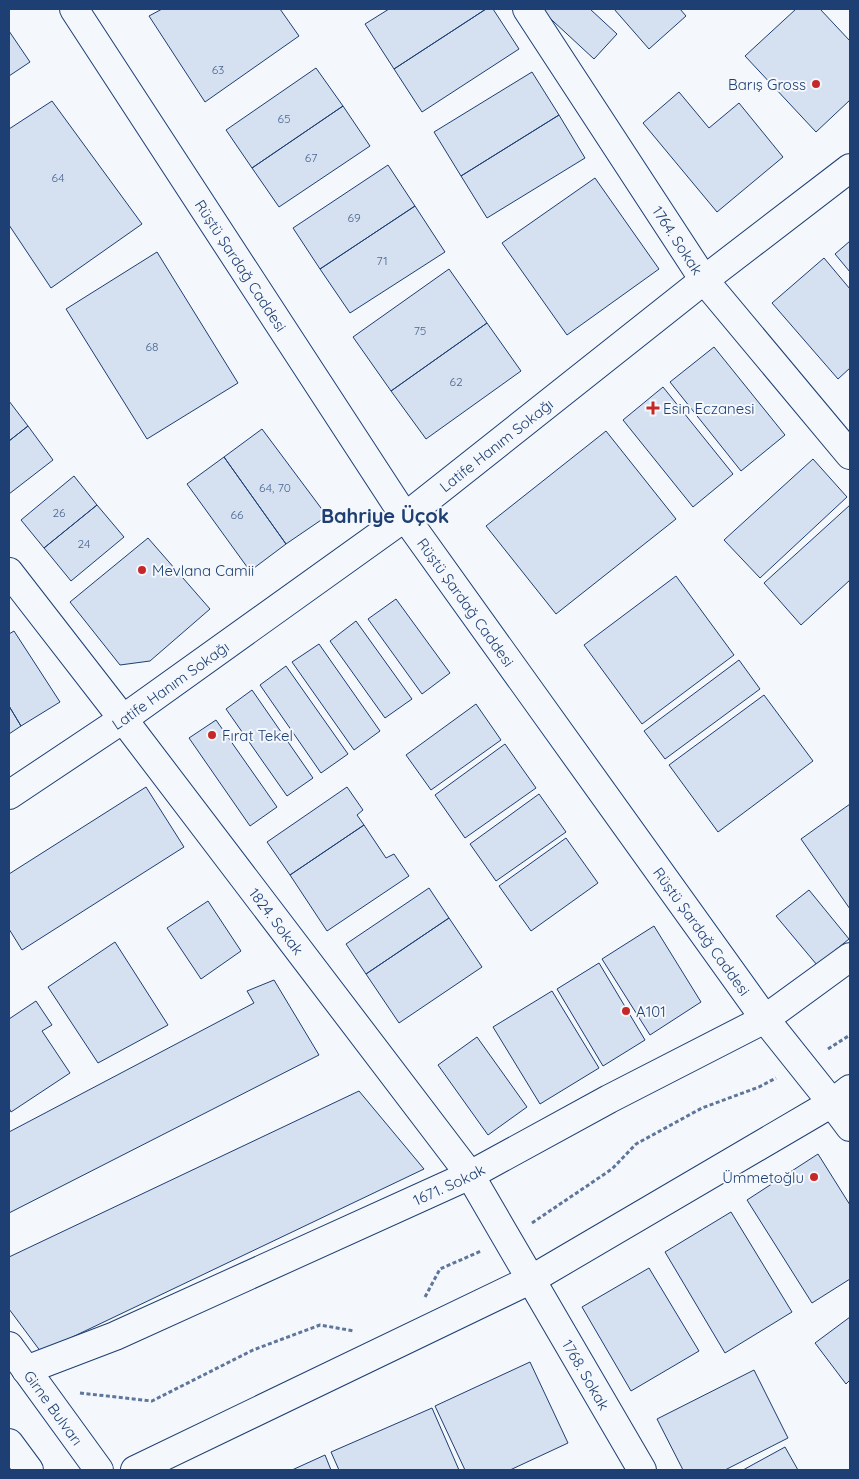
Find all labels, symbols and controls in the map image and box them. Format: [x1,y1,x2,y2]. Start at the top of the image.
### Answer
house number: 63 [212,62,224,77]
place label: Barış Gross [728,75,806,94]
marker: Barış Gross [810,78,822,90]
house number: 65 [278,111,291,126]
house number: 67 [305,150,317,165]
house number: 64 [52,170,64,185]
street label: Rüştü Şardağ Caddesi [191,196,291,335]
street label: 1764. Sokak [649,202,707,278]
house number: 69 [347,210,361,225]
house number: 71 [376,253,388,268]
house number: 75 [414,323,426,338]
house number: 68 [146,339,158,354]
house number: 62 [449,374,463,389]
street label: Latife Hanım Sokağı [435,394,557,496]
place label: Esin Eczanesi [663,399,754,418]
marker: Esin Eczanesi [647,402,659,414]
house number: 64, 70 [259,480,291,495]
district label: Bahriye Üçok [321,503,449,528]
house number: 26 [52,505,66,520]
house number: 66 [231,507,244,522]
street label: Rüştü Şardağ Caddesi [413,534,519,670]
house number: 24 [78,536,90,551]
place label: Mevlana Camii [152,561,254,580]
marker: Mevlana Camii [136,564,148,576]
street label: Latife Hanım Sokağı [108,637,232,733]
place label: Fırat Tekel [222,726,293,745]
marker: Fırat Tekel [206,729,218,741]
street label: Rüştü Şardağ Caddesi [650,863,755,999]
street label: 1824. Sokak [245,884,308,958]
place label: A101 [636,1002,666,1021]
marker: A101 [620,1005,632,1017]
street label: 1671. Sokak [410,1159,488,1209]
place label: Ümmetoğlu [722,1168,804,1187]
marker: Ümmetoğlu [808,1171,820,1183]
street label: 1768. Sokak [558,1336,614,1413]
street label: Girne Bulvarı [20,1366,87,1449]

